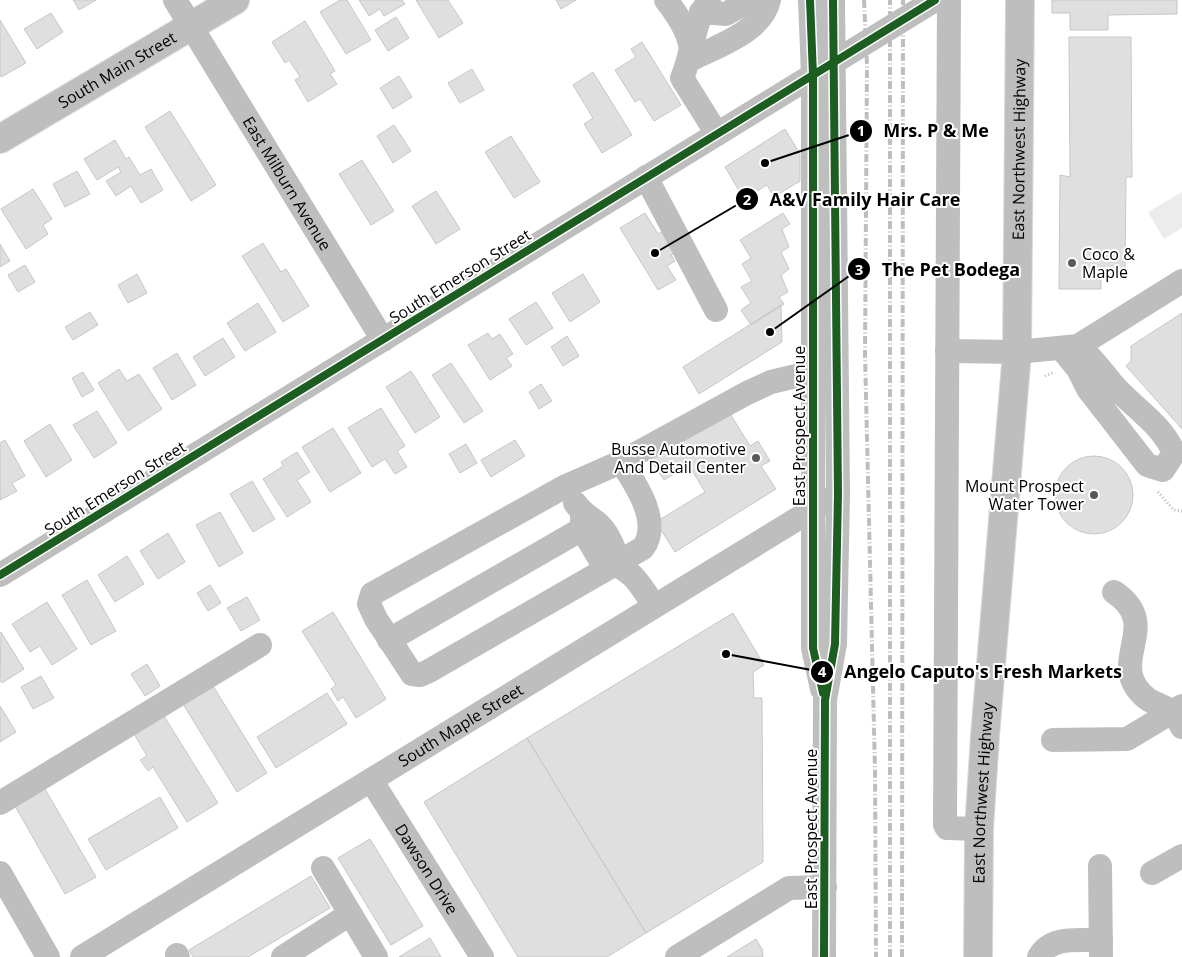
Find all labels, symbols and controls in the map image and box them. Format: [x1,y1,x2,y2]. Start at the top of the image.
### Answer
street label: South Main Street [54,26,181,113]
street label: East Northwest Highway [1007,58,1031,240]
street label: East Milburn Avenue [238,112,337,255]
callout: Mrs. P & Me [849,114,999,147]
text: Mrs. P & Me [883,118,989,142]
text: 1 [857,120,865,140]
callout: A&V Family Hair Care [734,183,970,216]
text: A&V Family Hair Care [770,187,960,211]
text: 2 [743,189,752,209]
street label: South Emerson Street [385,223,535,329]
place label: Coco & Maple [1082,243,1135,283]
callout: The Pet Bodega [846,253,1030,286]
text: The Pet Bodega [882,257,1020,281]
marker: Coco & Maple [1066,257,1078,269]
text: 3 [855,259,863,279]
street label: East Prospect Avenue [788,346,810,506]
street label: South Emerson Street [40,435,190,541]
place label: Busse Automotive And Detail Center [611,438,746,478]
marker: Busse Automotive And Detail Center [750,452,762,464]
place label: Mount Prospect Water Tower [965,475,1084,515]
marker: Mount Prospect Water Tower [1088,489,1100,501]
callout: Angelo Caputo's Fresh Markets [809,656,1132,689]
text: Angelo Caputo's Fresh Markets [844,659,1122,683]
text: 4 [818,661,827,681]
street label: South Maple Street [394,678,528,772]
street label: East Northwest Highway [968,701,999,884]
street label: East Prospect Avenue [800,749,822,909]
street label: Dawson Drive [390,819,464,919]

